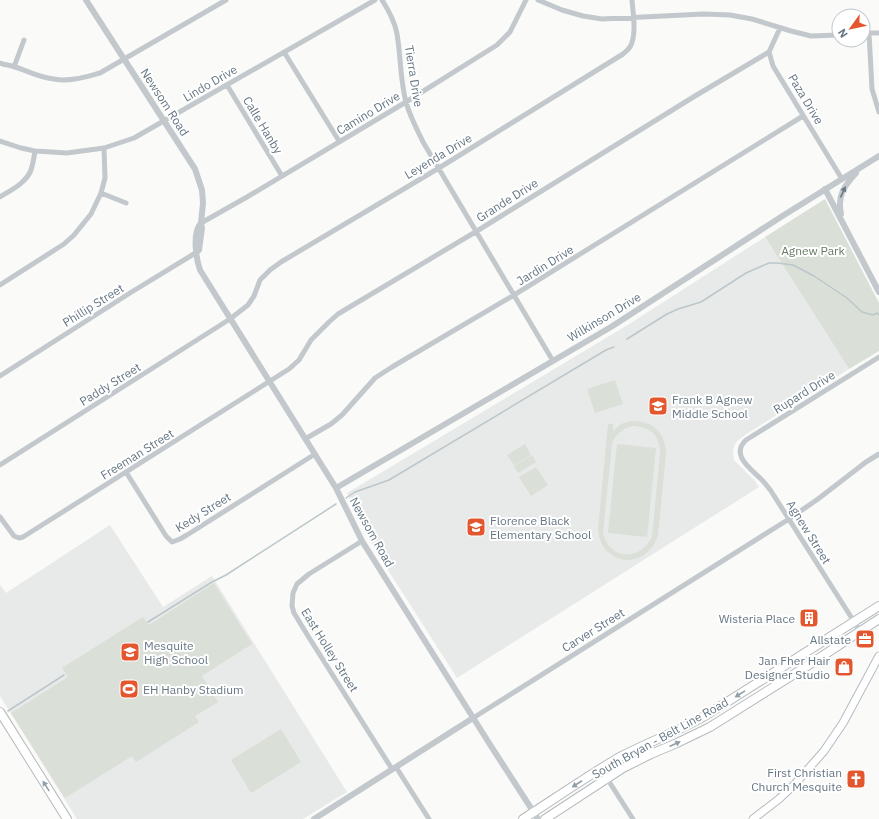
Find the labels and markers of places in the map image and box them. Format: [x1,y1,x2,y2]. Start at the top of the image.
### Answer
place label: Frank B Agnew Middle School [672,392,752,421]
school or university icon: Frank B Agnew Middle School [647,395,669,417]
place label: Florence Black Elementary School [490,513,591,542]
school or university icon: Florence Black Elementary School [465,516,487,538]
building icon: Wisteria Place [798,607,820,629]
place label: Wisteria Place [719,611,795,626]
office icon: Allstate [854,628,876,650]
place label: Allstate [810,632,851,647]
place label: Mesquite High School [144,638,208,667]
school or university icon: Mesquite High School [119,641,141,663]
place label: Jan Fher Hair Designer Studio [745,653,831,682]
shop icon: Jan Fher Hair Designer Studio [833,656,855,678]
sports icon: EH Hanby Stadium [118,678,140,700]
place label: EH Hanby Stadium [143,682,244,697]
place label: First Christian Church Mesquite [751,765,842,794]
church icon: First Christian Church Mesquite [845,768,867,790]

